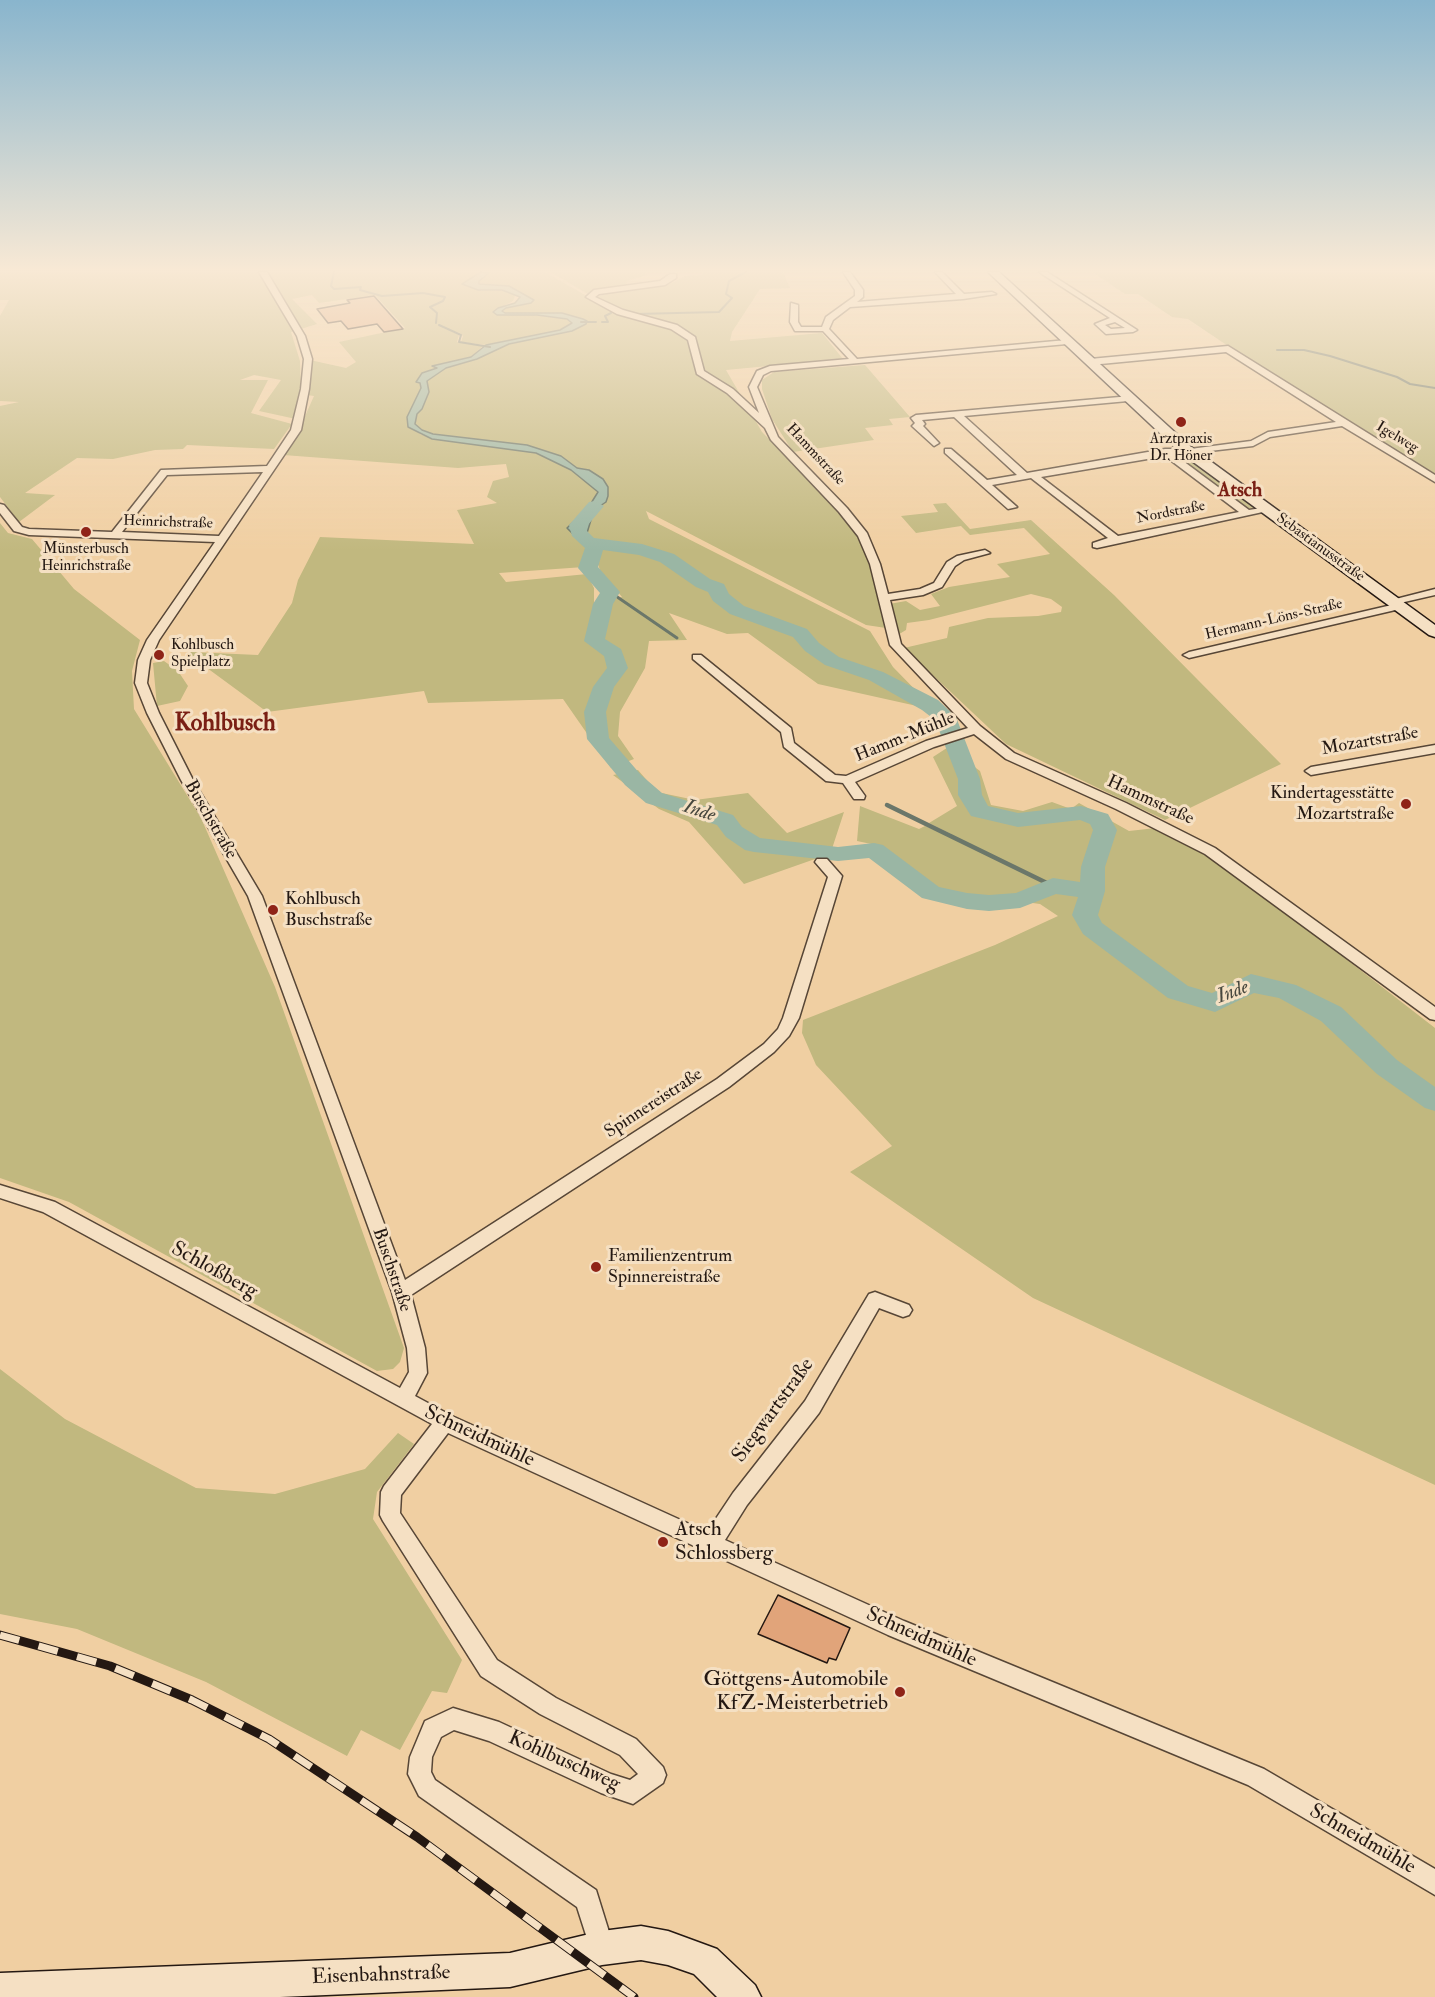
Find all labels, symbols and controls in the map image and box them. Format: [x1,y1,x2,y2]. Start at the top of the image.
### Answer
marker: Arztpraxis Dr. Höner [1174,415,1188,429]
street label: Igelweg [1373,418,1421,458]
street label: Hammstraße [782,420,848,490]
place label: Arztpraxis Dr. Höner [1150,431,1212,466]
district label: Atsch [1218,480,1262,504]
street label: Nordstraße [1135,498,1207,528]
street label: Sebastianusstraße [1272,510,1368,586]
street label: Heinrichstraße [123,512,213,534]
marker: Münsterbusch Heinrichstraße [79,525,93,539]
place label: Münsterbusch Heinrichstraße [41,541,131,576]
street label: Hermann-Löns-Straße [1204,595,1344,645]
place label: Kohlbusch Spielplatz [171,637,234,672]
marker: Kohlbusch Spielplatz [152,648,166,662]
street label: Hamm-Mühle [852,708,958,768]
district label: Kohlbusch [174,711,276,739]
street label: Mozartstraße [1320,723,1420,761]
street label: Hammstraße [1103,771,1197,831]
street label: Buschstraße [179,777,241,863]
place label: Kindertagesstätte Mozartstraße [1270,783,1394,826]
water label: Inde [680,796,718,828]
marker: Kindertagesstätte Mozartstraße [1399,797,1413,811]
place label: Kohlbusch Buschstraße [285,889,372,932]
marker: Kohlbusch Buschstraße [266,903,280,917]
water label: Inde [1214,976,1252,1010]
street label: Spinnereistraße [601,1064,707,1144]
street label: Buschstraße [367,1225,415,1315]
street label: Schloßberg [166,1237,262,1305]
place label: Familienzentrum Spinnereistraße [608,1246,732,1288]
marker: Familienzentrum Spinnereistraße [589,1260,603,1274]
street label: Siegwartstraße [728,1354,820,1468]
street label: Schneidmühle [420,1401,538,1473]
place label: Atsch Schlossberg [675,1517,773,1567]
marker: Atsch Schlossberg [656,1535,670,1549]
street label: Schneidmühle [862,1602,980,1674]
place label: Göttgens-Automobile KfZ-Meisterbetrieb [703,1667,888,1717]
marker: Göttgens-Automobile KfZ-Meisterbetrieb [893,1685,907,1699]
street label: Kohlbuschweg [504,1726,624,1798]
street label: Schneidmühle [1304,1799,1420,1881]
street label: Eisenbahnstraße [311,1961,451,1991]

